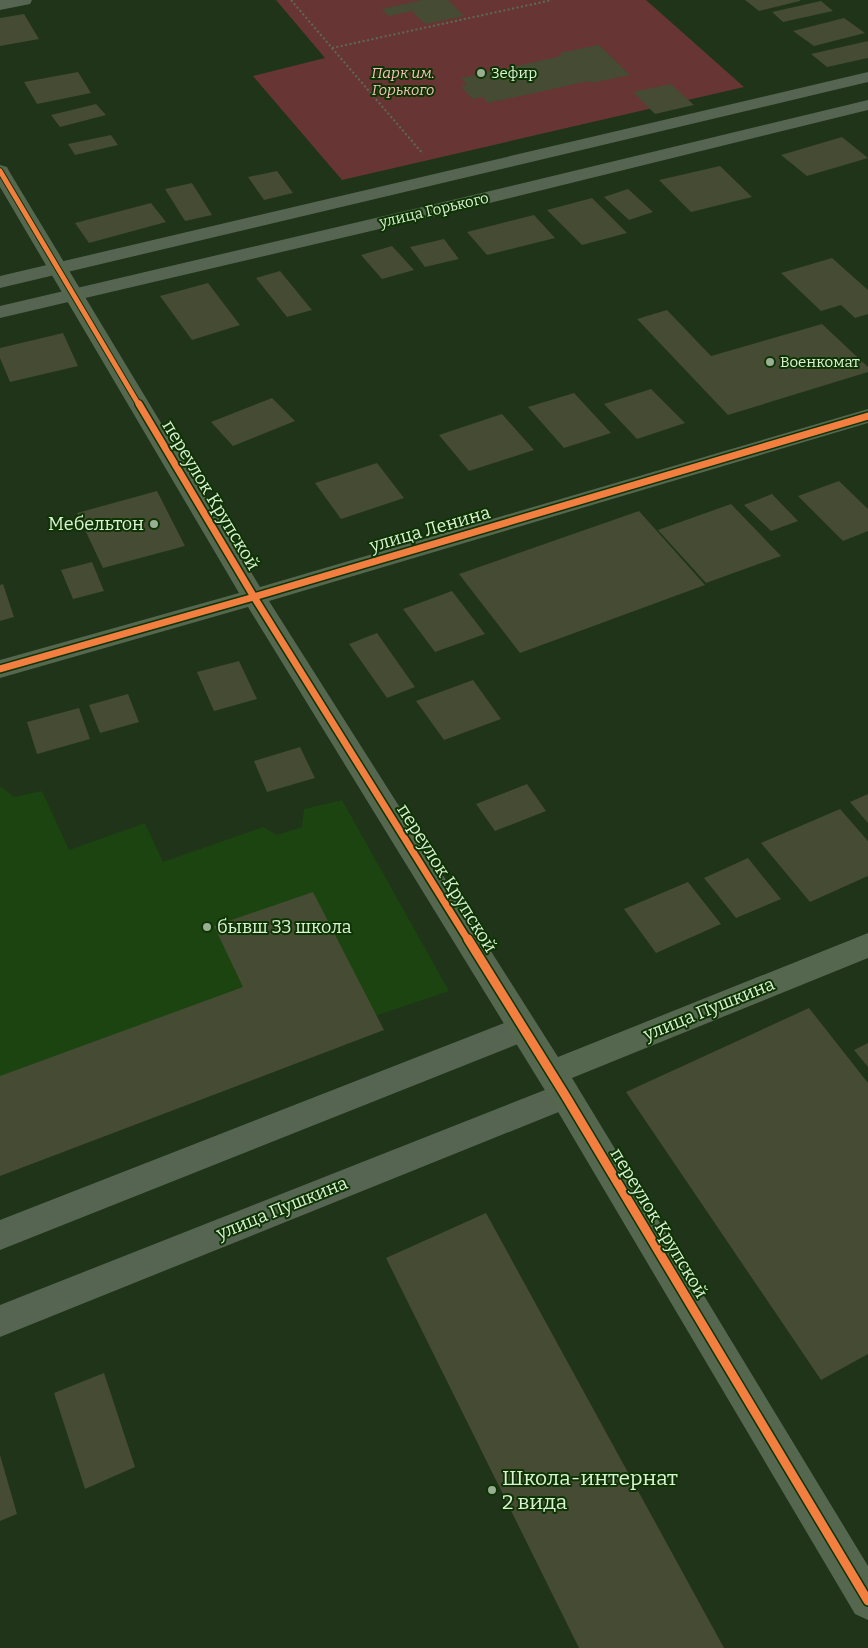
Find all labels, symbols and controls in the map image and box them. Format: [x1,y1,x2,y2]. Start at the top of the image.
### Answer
park label: Парк им. Горького [371,64,435,99]
place label: Зефир [491,64,537,82]
marker: Зефир [475,67,487,79]
street label: улица Горького [377,189,490,232]
place label: Военкомат [780,353,860,371]
marker: Военкомат [764,356,776,368]
street label: переулок Крупской [158,416,265,574]
street label: улица Ленина [366,501,493,557]
place label: Мебельтон [48,513,144,535]
marker: Мебельтон [148,518,160,530]
street label: переулок Крупской [392,800,502,956]
place label: бывш 33 школа [217,916,352,938]
marker: бывш 33 школа [201,921,213,933]
street label: улица Пушкина [639,973,778,1046]
street label: переулок Крупской [606,1144,713,1302]
street label: улица Пушкина [212,1172,351,1245]
place label: Школа-интернат 2 вида [502,1465,678,1515]
marker: Школа-интернат 2 вида [486,1484,498,1496]

